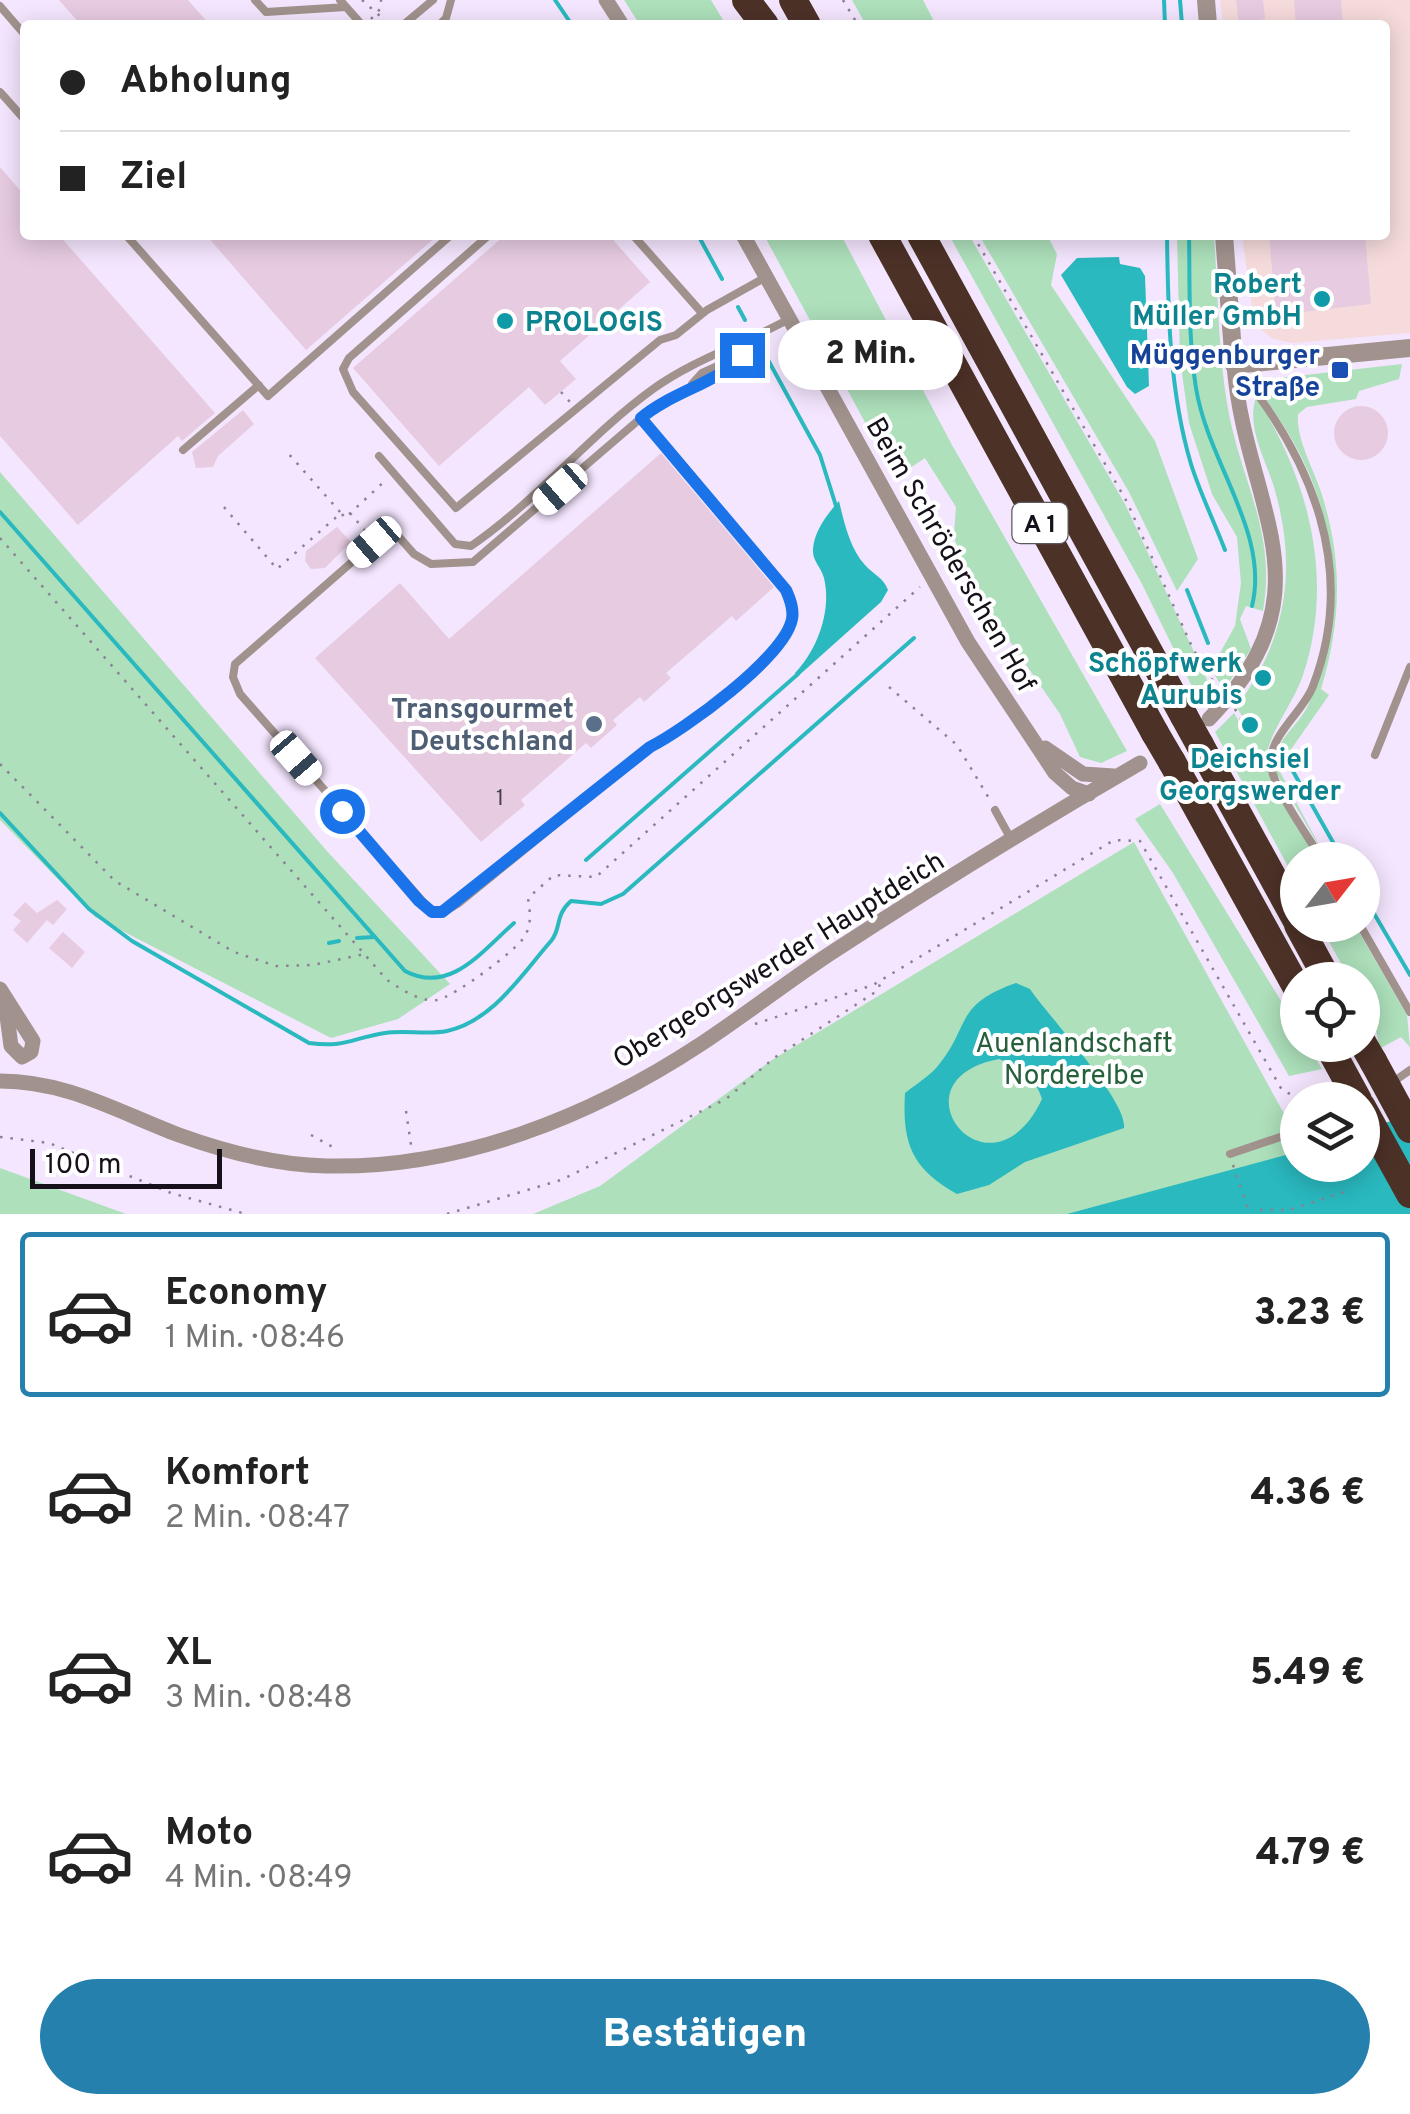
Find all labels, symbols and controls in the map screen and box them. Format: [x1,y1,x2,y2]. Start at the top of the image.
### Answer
text: Abholung [120,58,292,107]
text: Ziel [120,154,187,203]
place label: Robert Müller GmbH [1132,268,1302,336]
marker: Robert Müller GmbH [1311,288,1333,310]
place label: PROLOGIS [525,306,663,342]
marker: PROLOGIS [494,310,516,332]
callout: 2 Min. [777,320,962,390]
route end [720,333,765,378]
text: 2 Min. [825,335,916,375]
place label: Müggenburger Straße [1130,339,1320,407]
marker: Müggenburger Straße [1329,359,1351,381]
street label: Beim Schröderschen Hof [856,412,1043,699]
car [528,458,592,520]
road number: A 1 [1012,503,1068,543]
car [342,511,406,573]
place label: Schöpfwerk Aurubis [1088,647,1243,715]
marker: Schöpfwerk Aurubis [1252,667,1274,689]
place label: Transgourmet Deutschland [391,693,574,761]
marker: Transgourmet Deutschland [583,713,605,735]
marker: Deichsiel Georgswerder [1239,714,1261,736]
car [265,726,327,790]
place label: Deichsiel Georgswerder [1159,743,1341,811]
house number: 1 [496,786,504,813]
route start [320,789,365,834]
north arrow [1280,842,1380,942]
map controls [1280,842,1380,1182]
street label: Obergeorgswerder Hauptdeich [607,844,952,1079]
button: locate [1280,962,1380,1062]
park label: Auenlandschaft Norderelbe [975,1027,1173,1095]
button: layers [1280,1082,1380,1182]
scale bar [30,1144,222,1188]
text: 100 m [45,1148,121,1184]
icon: car [45,1270,135,1360]
text: Economy [165,1270,327,1319]
text: 3.23 € [1254,1290,1365,1339]
text: 1 Min. · 08:46 [165,1319,345,1359]
icon: car [45,1450,135,1540]
text: Komfort [165,1450,310,1499]
text: 4.36 € [1251,1470,1365,1519]
text: 2 Min. · 08:47 [165,1499,350,1539]
icon: car [45,1630,135,1720]
text: XL [165,1630,212,1679]
text: 5.49 € [1250,1650,1365,1699]
text: 3 Min. · 08:48 [165,1679,353,1719]
icon: car [45,1810,135,1900]
text: Moto [165,1810,253,1859]
text: 4.79 € [1256,1830,1365,1879]
text: 4 Min. · 08:49 [165,1859,353,1899]
button: Bestätigen [40,1979,1370,2094]

